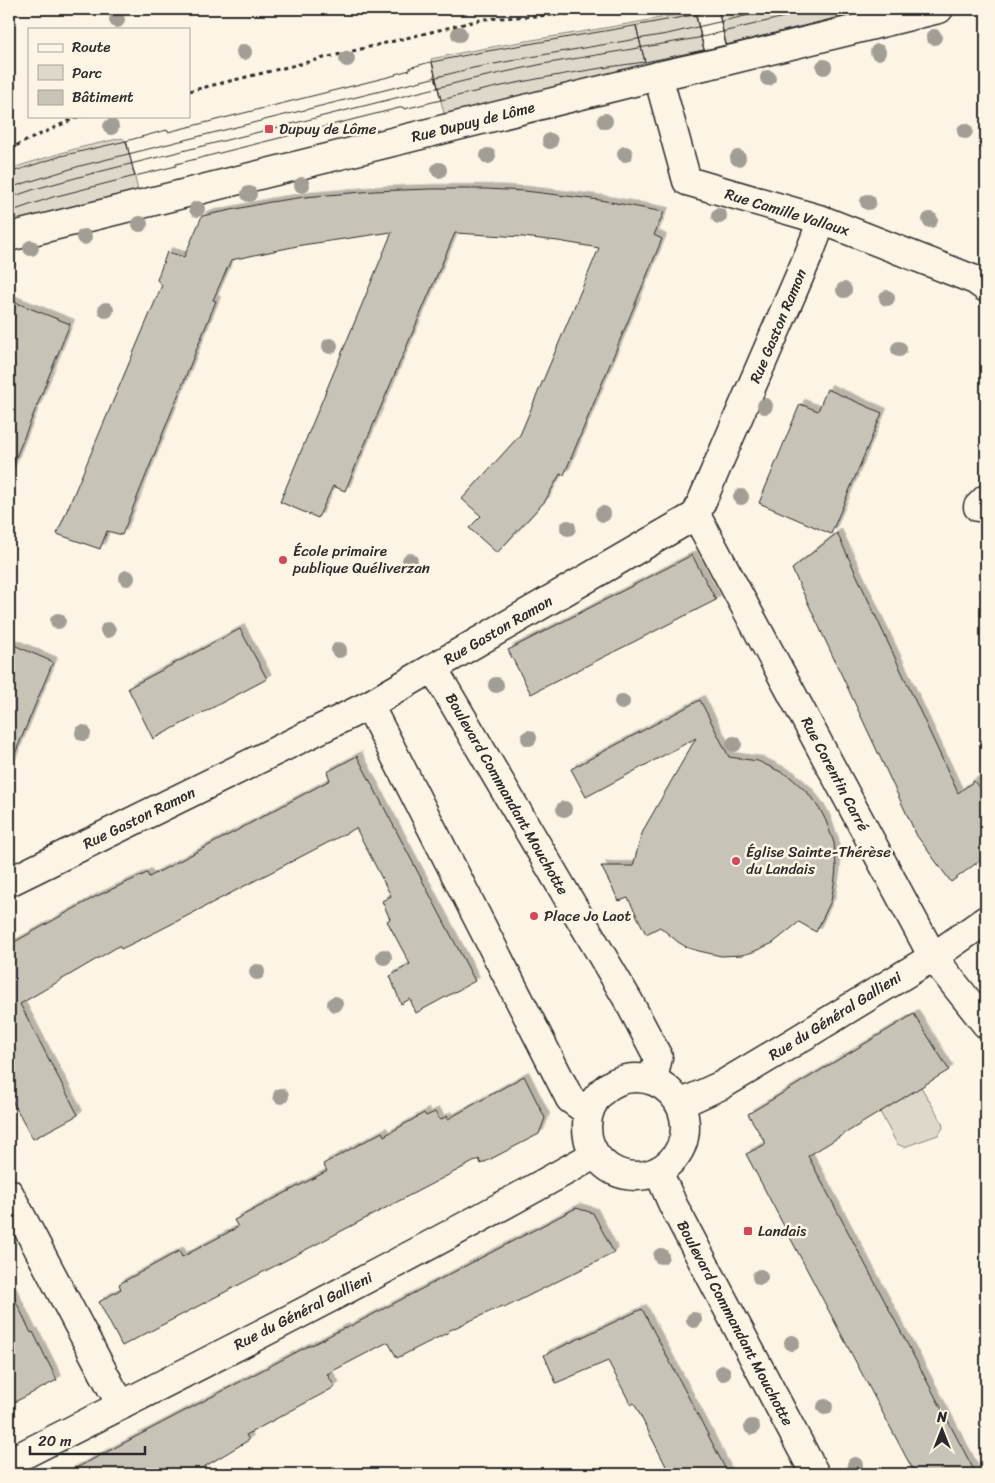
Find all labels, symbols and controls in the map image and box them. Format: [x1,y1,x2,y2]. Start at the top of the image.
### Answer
legend [28,28,190,118]
text: Route [72,34,111,60]
text: Parc [72,60,102,86]
text: Bâtiment [72,84,134,110]
street label: Rue Dupuy de Lôme [409,94,537,150]
place label: Dupuy de Lôme [279,116,377,142]
marker: Dupuy de Lôme [263,123,275,135]
street label: Rue Camille Vallaux [722,181,853,243]
street label: Rue Gaston Ramon [742,265,814,387]
place label: École primaire publique Quéliverzan [292,538,430,581]
marker: École primaire publique Quéliverzan [277,554,289,566]
street label: Rue Gaston Ramon [438,588,558,672]
street label: Boulevard Commandant Mouchotte [438,688,576,900]
street label: Rue Corentin Carré [794,712,876,836]
street label: Rue Gaston Ramon [78,779,200,857]
place label: Église Sainte-Thérèse du Landais [746,839,891,882]
marker: Église Sainte-Thérèse du Landais [730,855,742,867]
place label: Place Jo Laot [544,903,631,929]
marker: Place Jo Laot [528,910,540,922]
street label: Rue du Général Gallieni [763,964,907,1068]
street label: Boulevard Commandant Mouchotte [670,1215,801,1431]
place label: Landais [758,1218,807,1244]
marker: Landais [742,1225,754,1237]
street label: Rue du Général Gallieni [229,1264,378,1357]
text: N [936,1405,947,1430]
north arrow [918,1406,968,1456]
scale bar [30,1423,145,1455]
text: 20 m [38,1428,72,1454]

